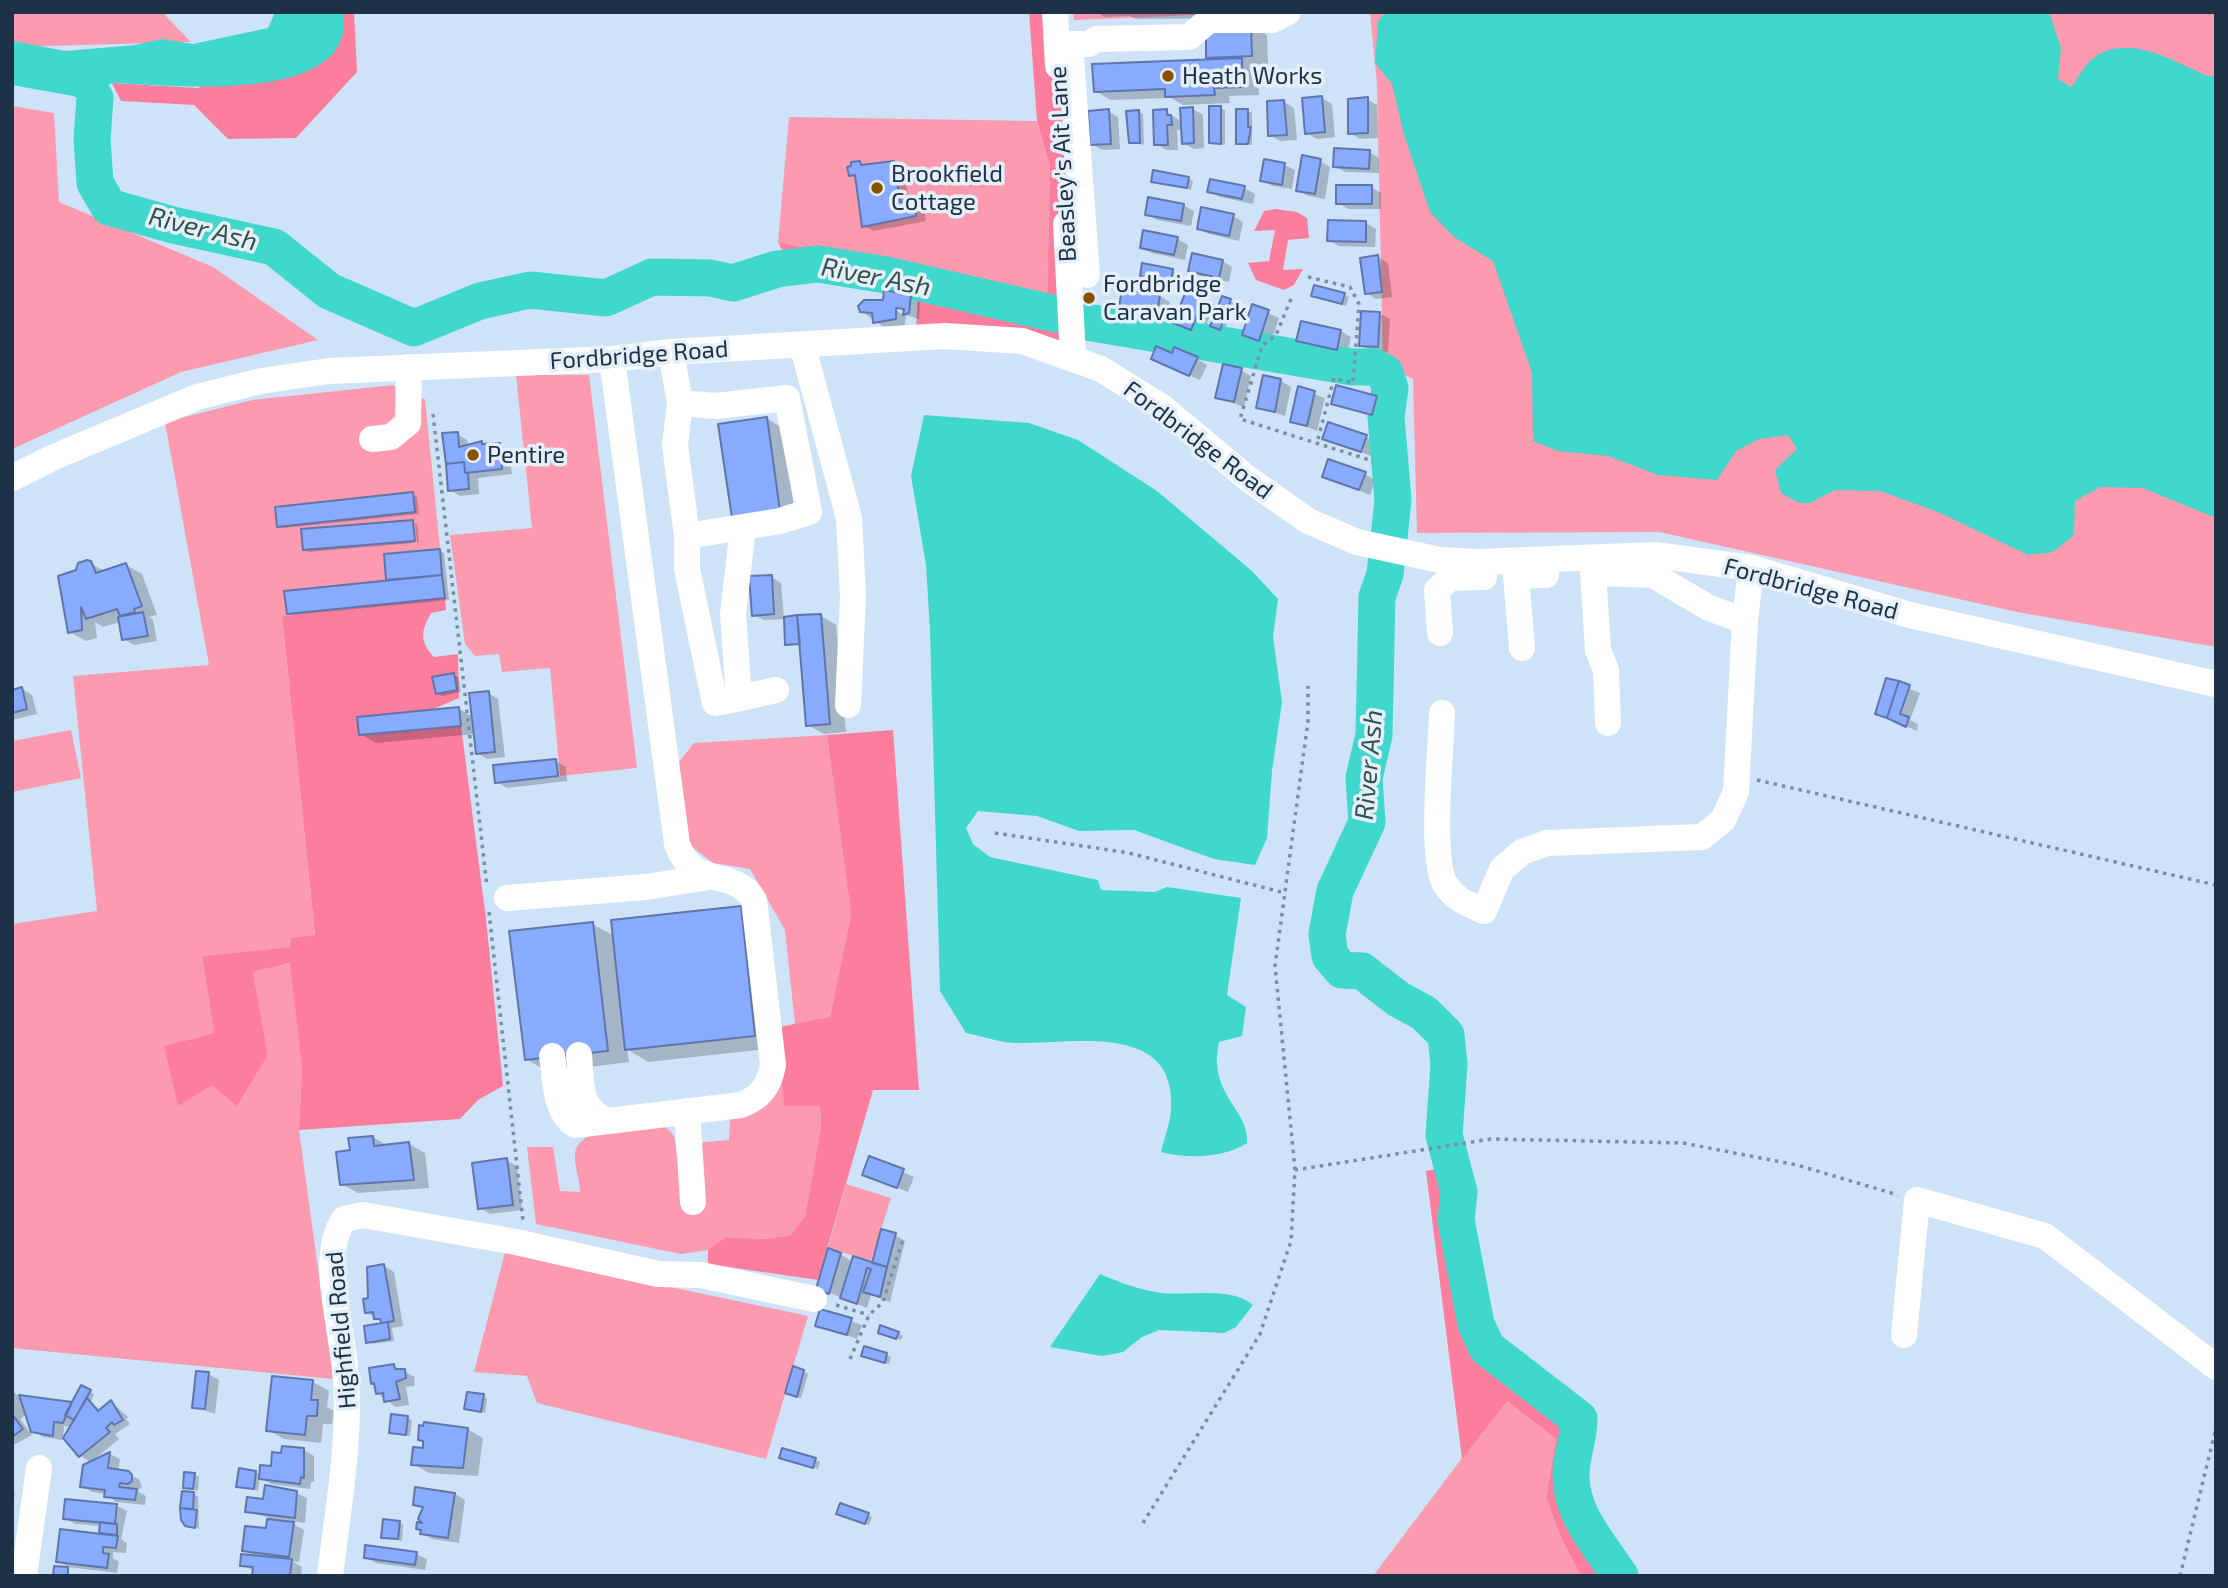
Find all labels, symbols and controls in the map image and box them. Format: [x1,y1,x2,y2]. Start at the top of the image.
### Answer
place label: Heath Works [1182,62,1323,90]
street label: Beasley's Ait Lane [1043,65,1083,263]
marker: Heath Works [1160,68,1176,84]
place label: Brookfield Cottage [891,160,1003,216]
marker: Brookfield Cottage [869,180,885,196]
water label: River Ash [146,200,260,258]
water label: River Ash [819,251,933,303]
place label: Fordbridge Caravan Park [1103,270,1247,326]
marker: Fordbridge Caravan Park [1081,290,1097,306]
street label: Fordbridge Road [549,334,729,376]
street label: Fordbridge Road [1118,375,1278,505]
place label: Pentire [487,441,565,469]
marker: Pentire [465,447,481,463]
street label: Fordbridge Road [1721,552,1901,626]
water label: River Ash [1349,709,1389,821]
street label: Highfield Road [320,1250,362,1410]

